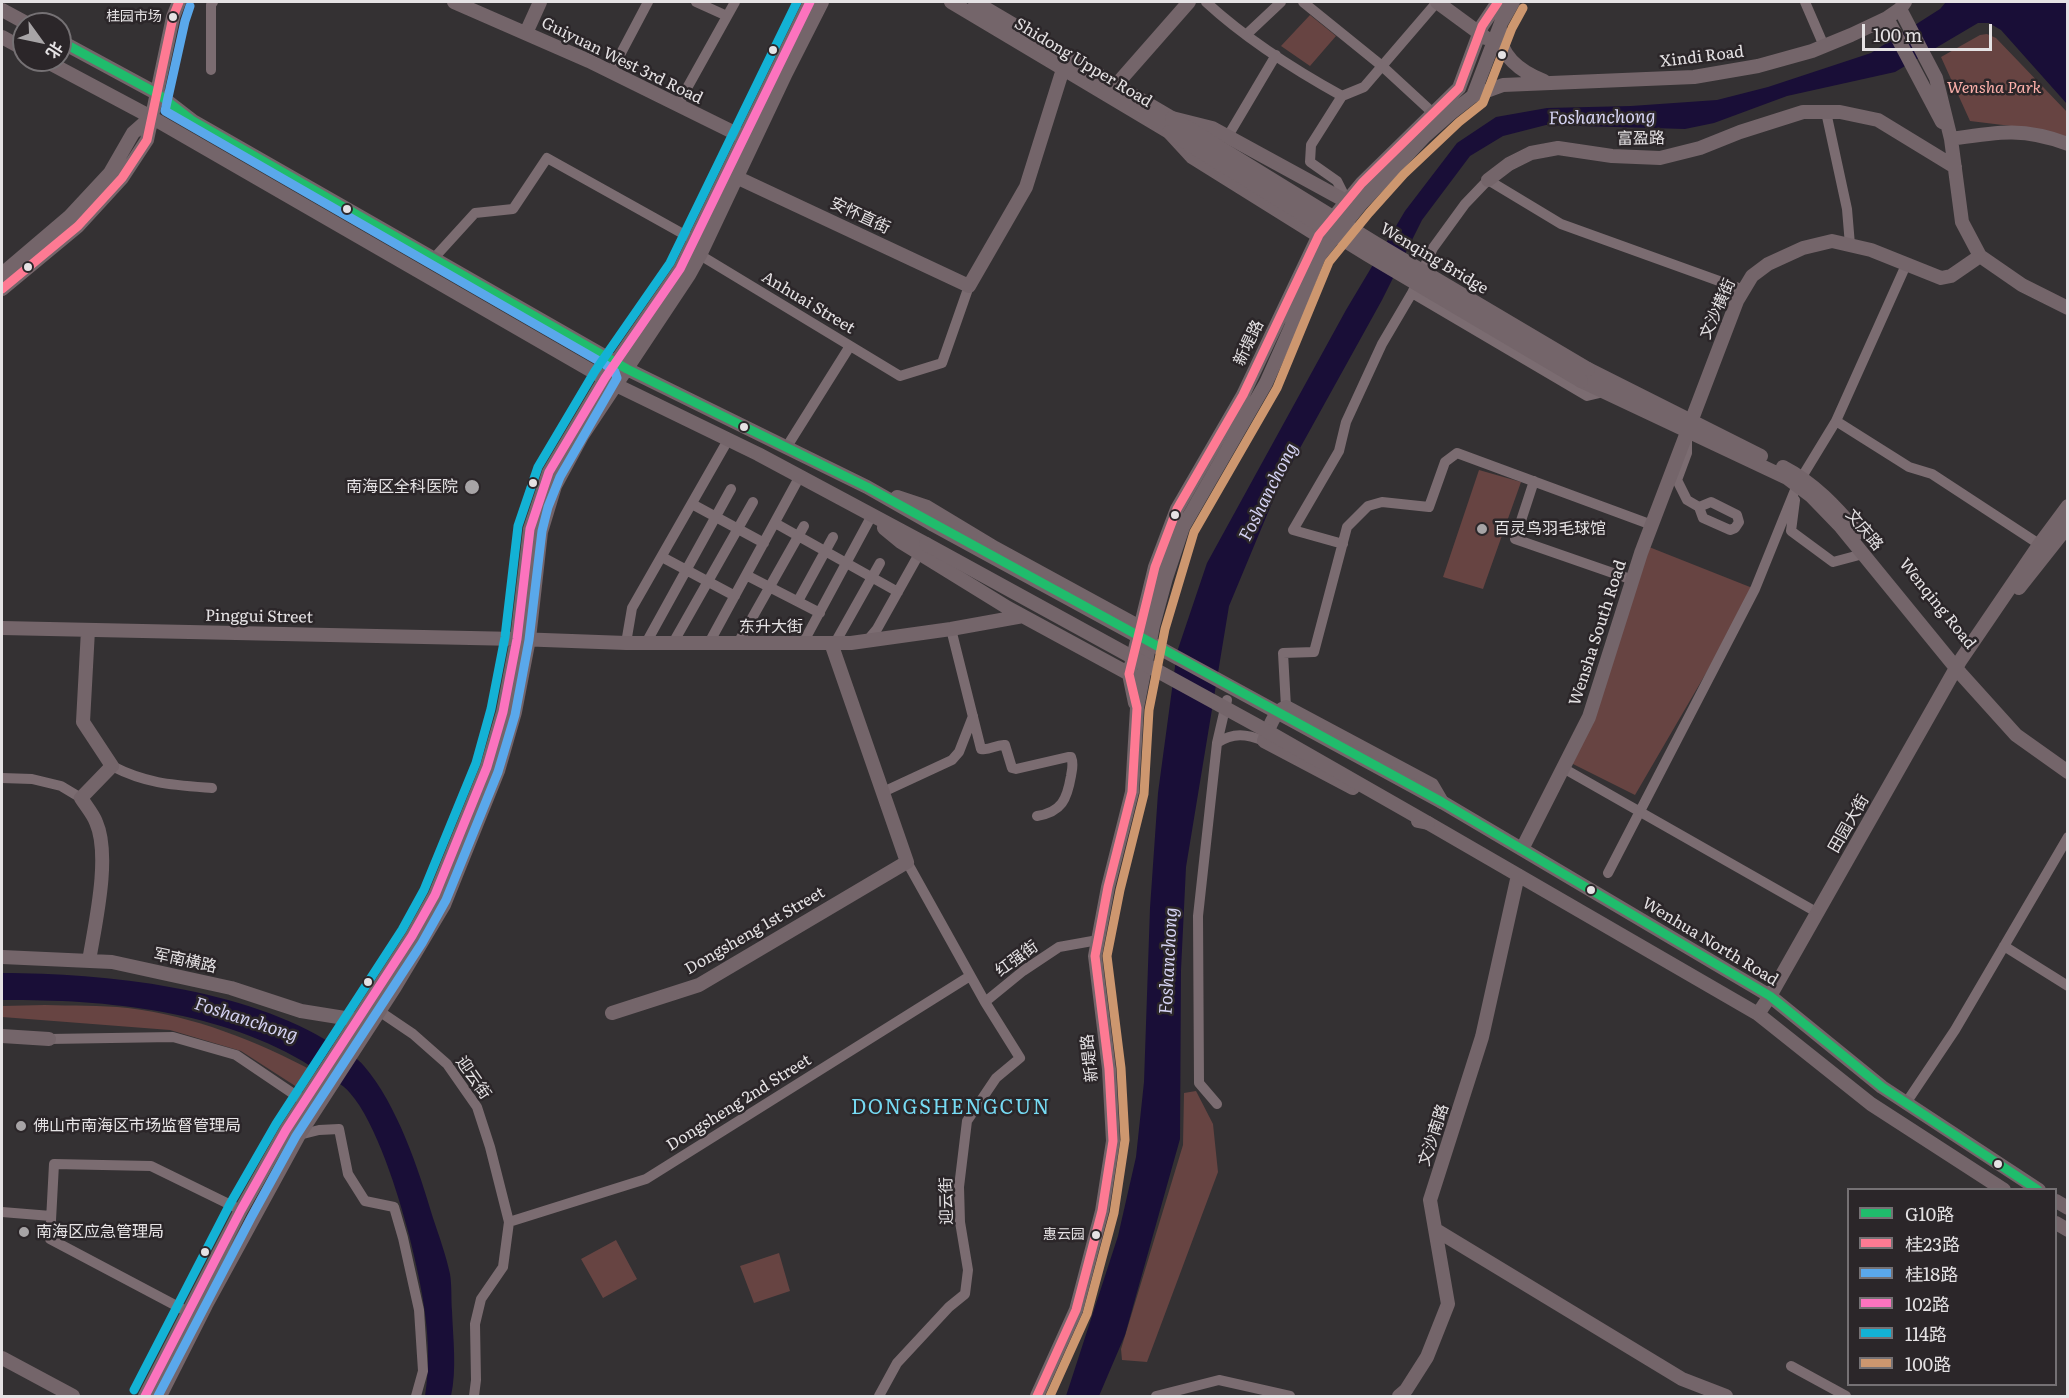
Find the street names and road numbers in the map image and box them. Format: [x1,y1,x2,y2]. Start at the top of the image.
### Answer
street label: Guiyuan West 3rd Road [538,14,706,108]
street label: Shidong Upper Road [1011,14,1155,112]
street label: Xindi Road [1659,42,1745,72]
street label: 富盈路 [1617,129,1665,149]
street label: 安怀直街 [827,194,893,238]
street label: Wenqing Bridge [1377,219,1491,299]
street label: Anhuai Street [758,268,858,338]
street label: 文沙横街 [1696,276,1740,342]
street label: 新堤路 [1230,317,1268,369]
street label: 文庆路 [1841,505,1887,555]
street label: Wenqing Road [1895,555,1979,653]
street label: Wensha South Road [1565,558,1631,708]
street label: Pinggui Street [205,606,313,628]
street label: 东升大街 [739,617,803,637]
street label: 田园大街 [1825,791,1873,857]
street label: Dongsheng 1st Street [682,883,828,979]
street label: Wenhua North Road [1638,894,1782,990]
street label: 红强街 [992,937,1042,981]
street label: 军南横路 [152,945,218,977]
street label: 新堤路 [1078,1033,1102,1083]
street label: Dongsheng 2nd Street [663,1051,815,1155]
street label: 迎云街 [451,1053,495,1103]
street label: 文沙南路 [1415,1102,1453,1168]
street label: 迎云街 [937,1177,957,1225]

